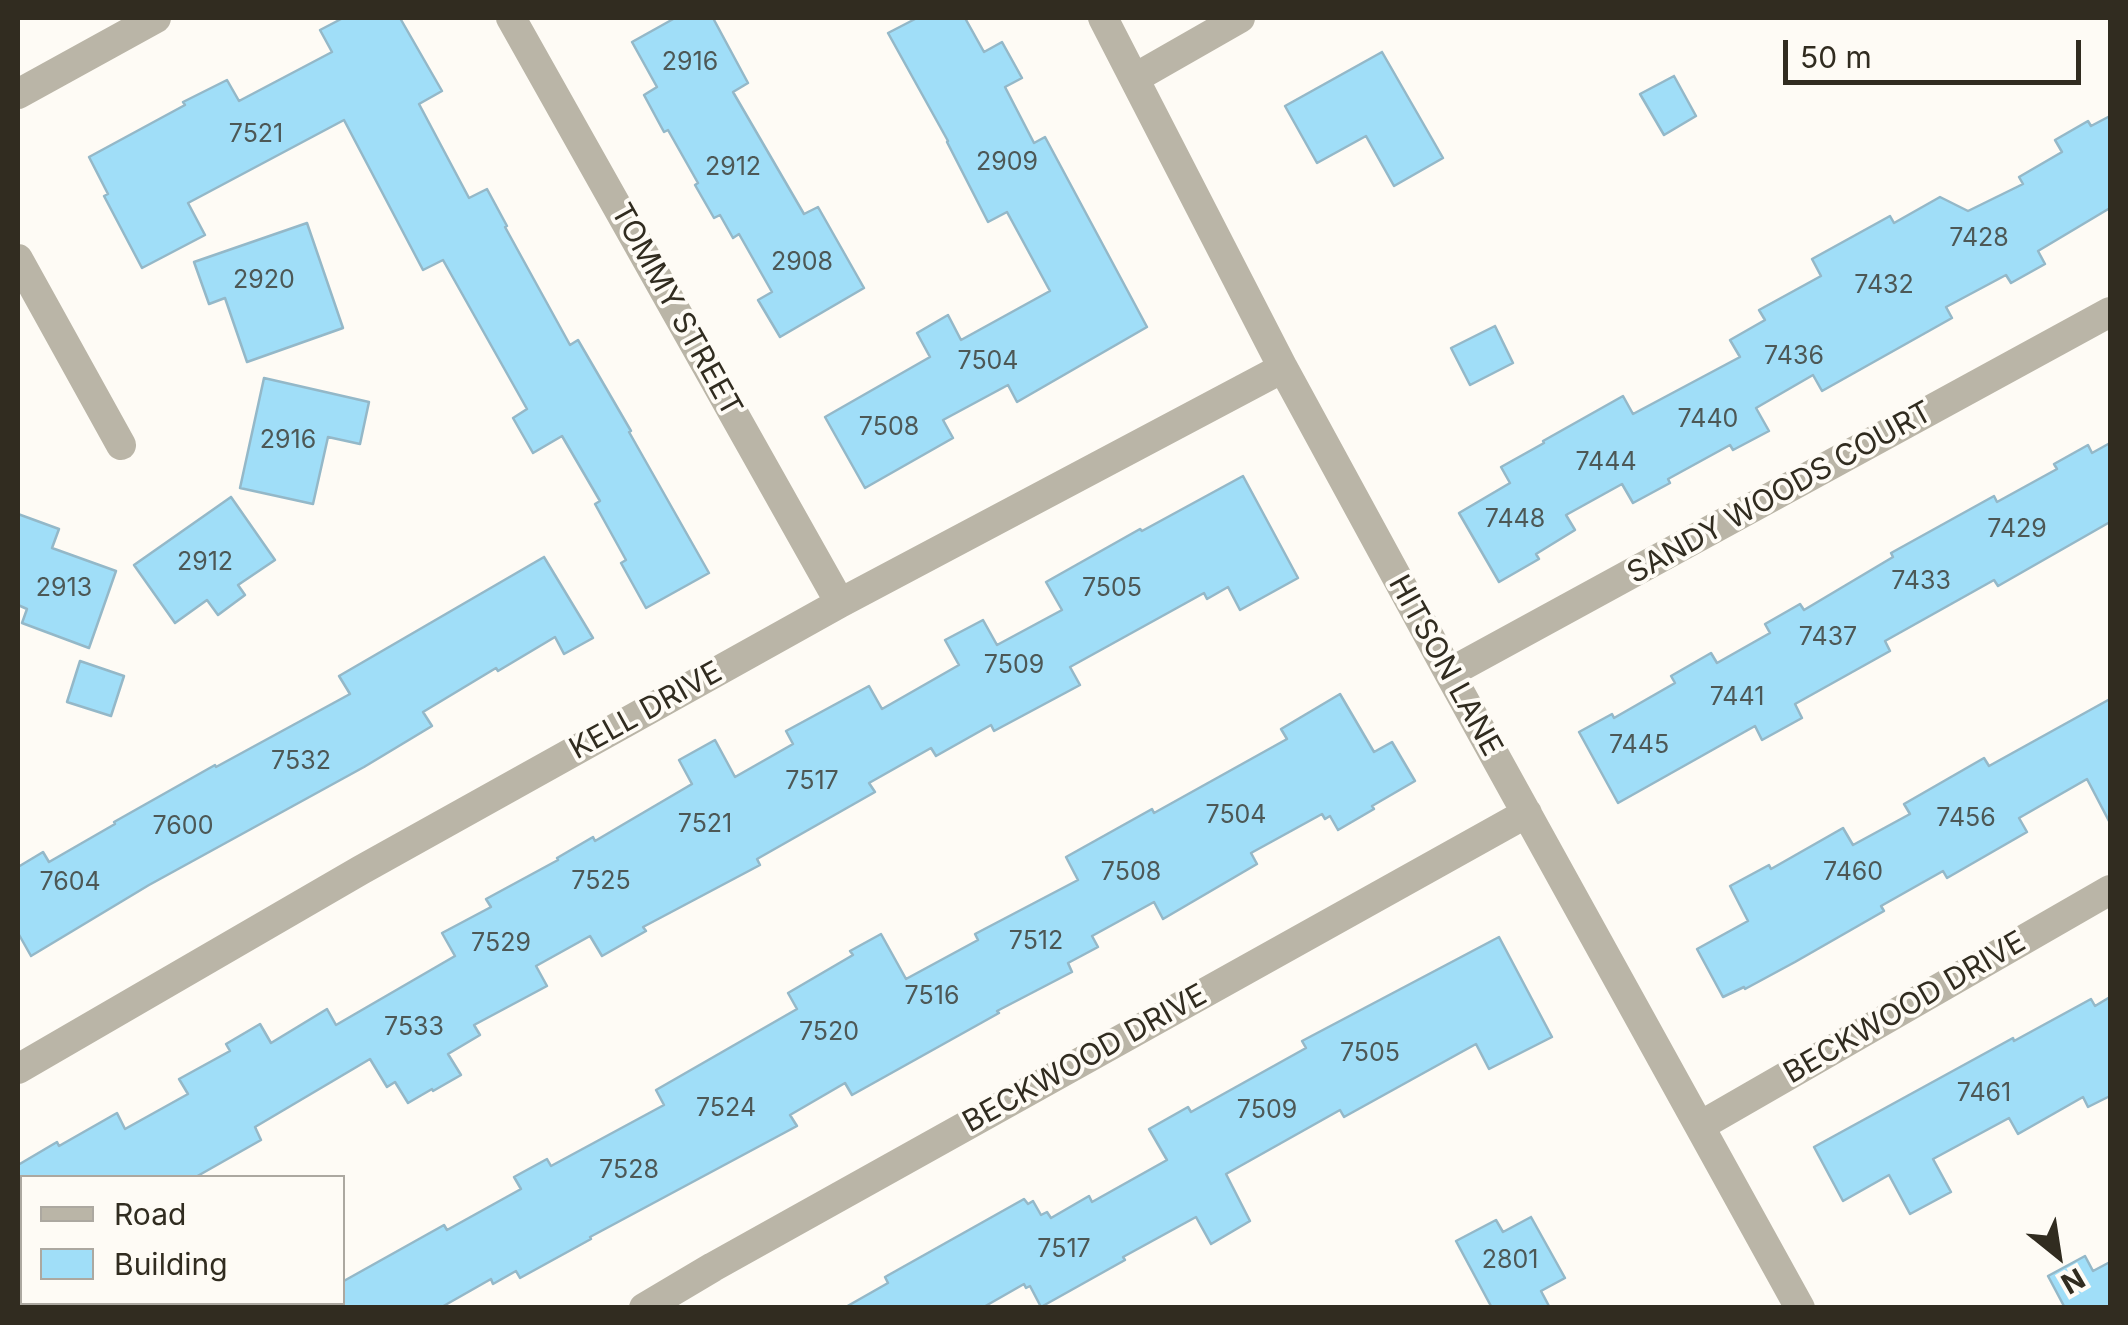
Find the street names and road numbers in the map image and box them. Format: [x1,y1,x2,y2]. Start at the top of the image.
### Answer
street label: TOMMY STREET [603,197,749,423]
street label: SANDY WOODS COURT [1621,394,1939,592]
street label: HITSON LANE [1380,569,1510,763]
street label: KELL DRIVE [564,654,728,768]
street label: BECKWOOD DRIVE [1778,924,2032,1092]
street label: BECKWOOD DRIVE [957,977,1213,1141]

